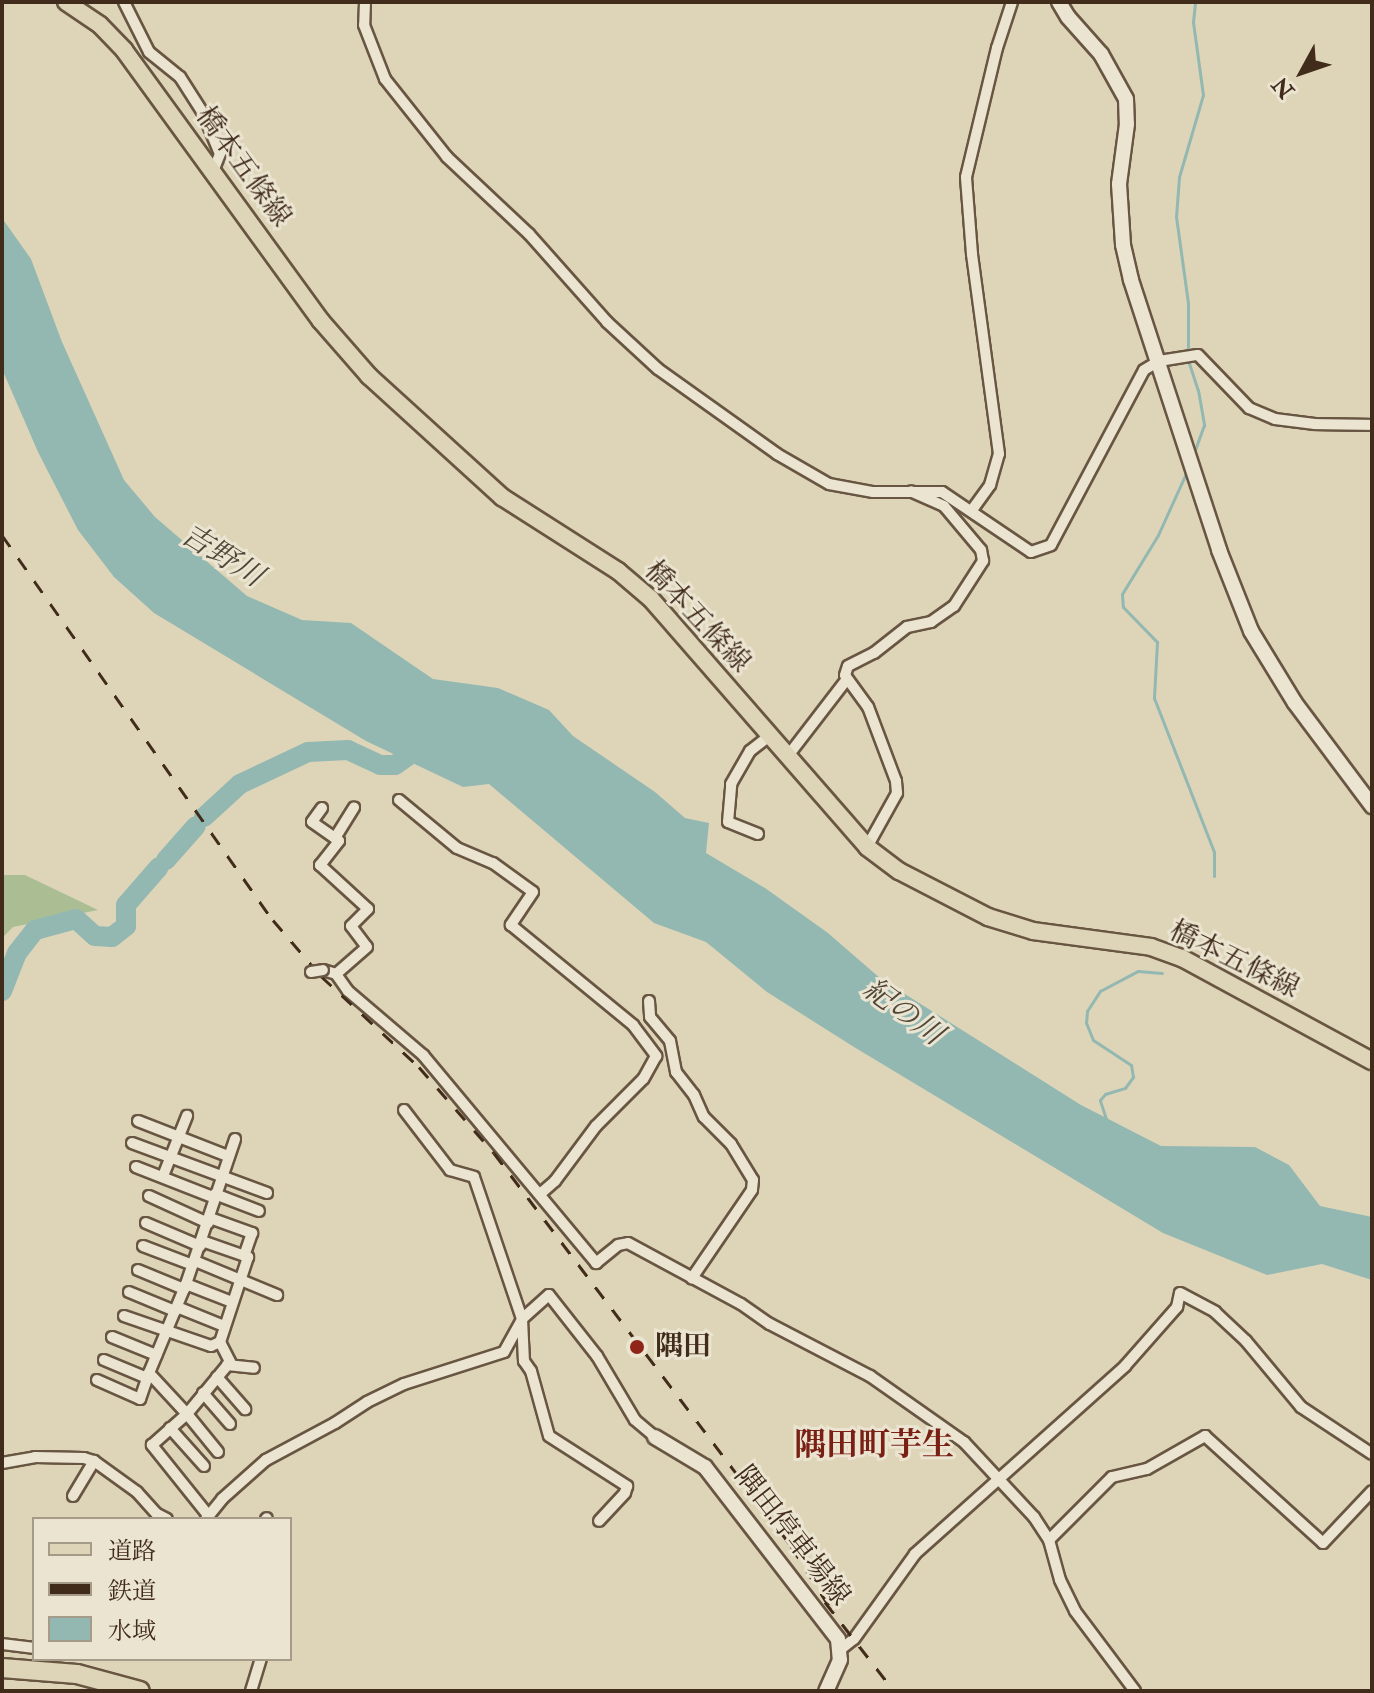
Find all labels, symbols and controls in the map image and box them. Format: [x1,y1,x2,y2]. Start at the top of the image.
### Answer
north arrow [1262,32,1342,112]
text: N [1267,71,1301,104]
street label: 橋本五條線 [188,100,298,234]
water label: 吉野川 [174,517,270,595]
street label: 橋本五條線 [637,554,757,680]
street label: 橋本五條線 [1164,914,1304,1006]
water label: 紀の川 [856,971,950,1053]
place label: 隅田 [655,1330,711,1364]
marker: 隅田 [626,1336,648,1358]
district label: 隅田町芋生 [794,1426,954,1464]
street label: 隅田停車場線 [727,1459,857,1613]
legend [32,1517,292,1661]
text: 道路 [108,1536,156,1567]
text: 鉄道 [108,1576,156,1607]
text: 水域 [108,1616,156,1647]

